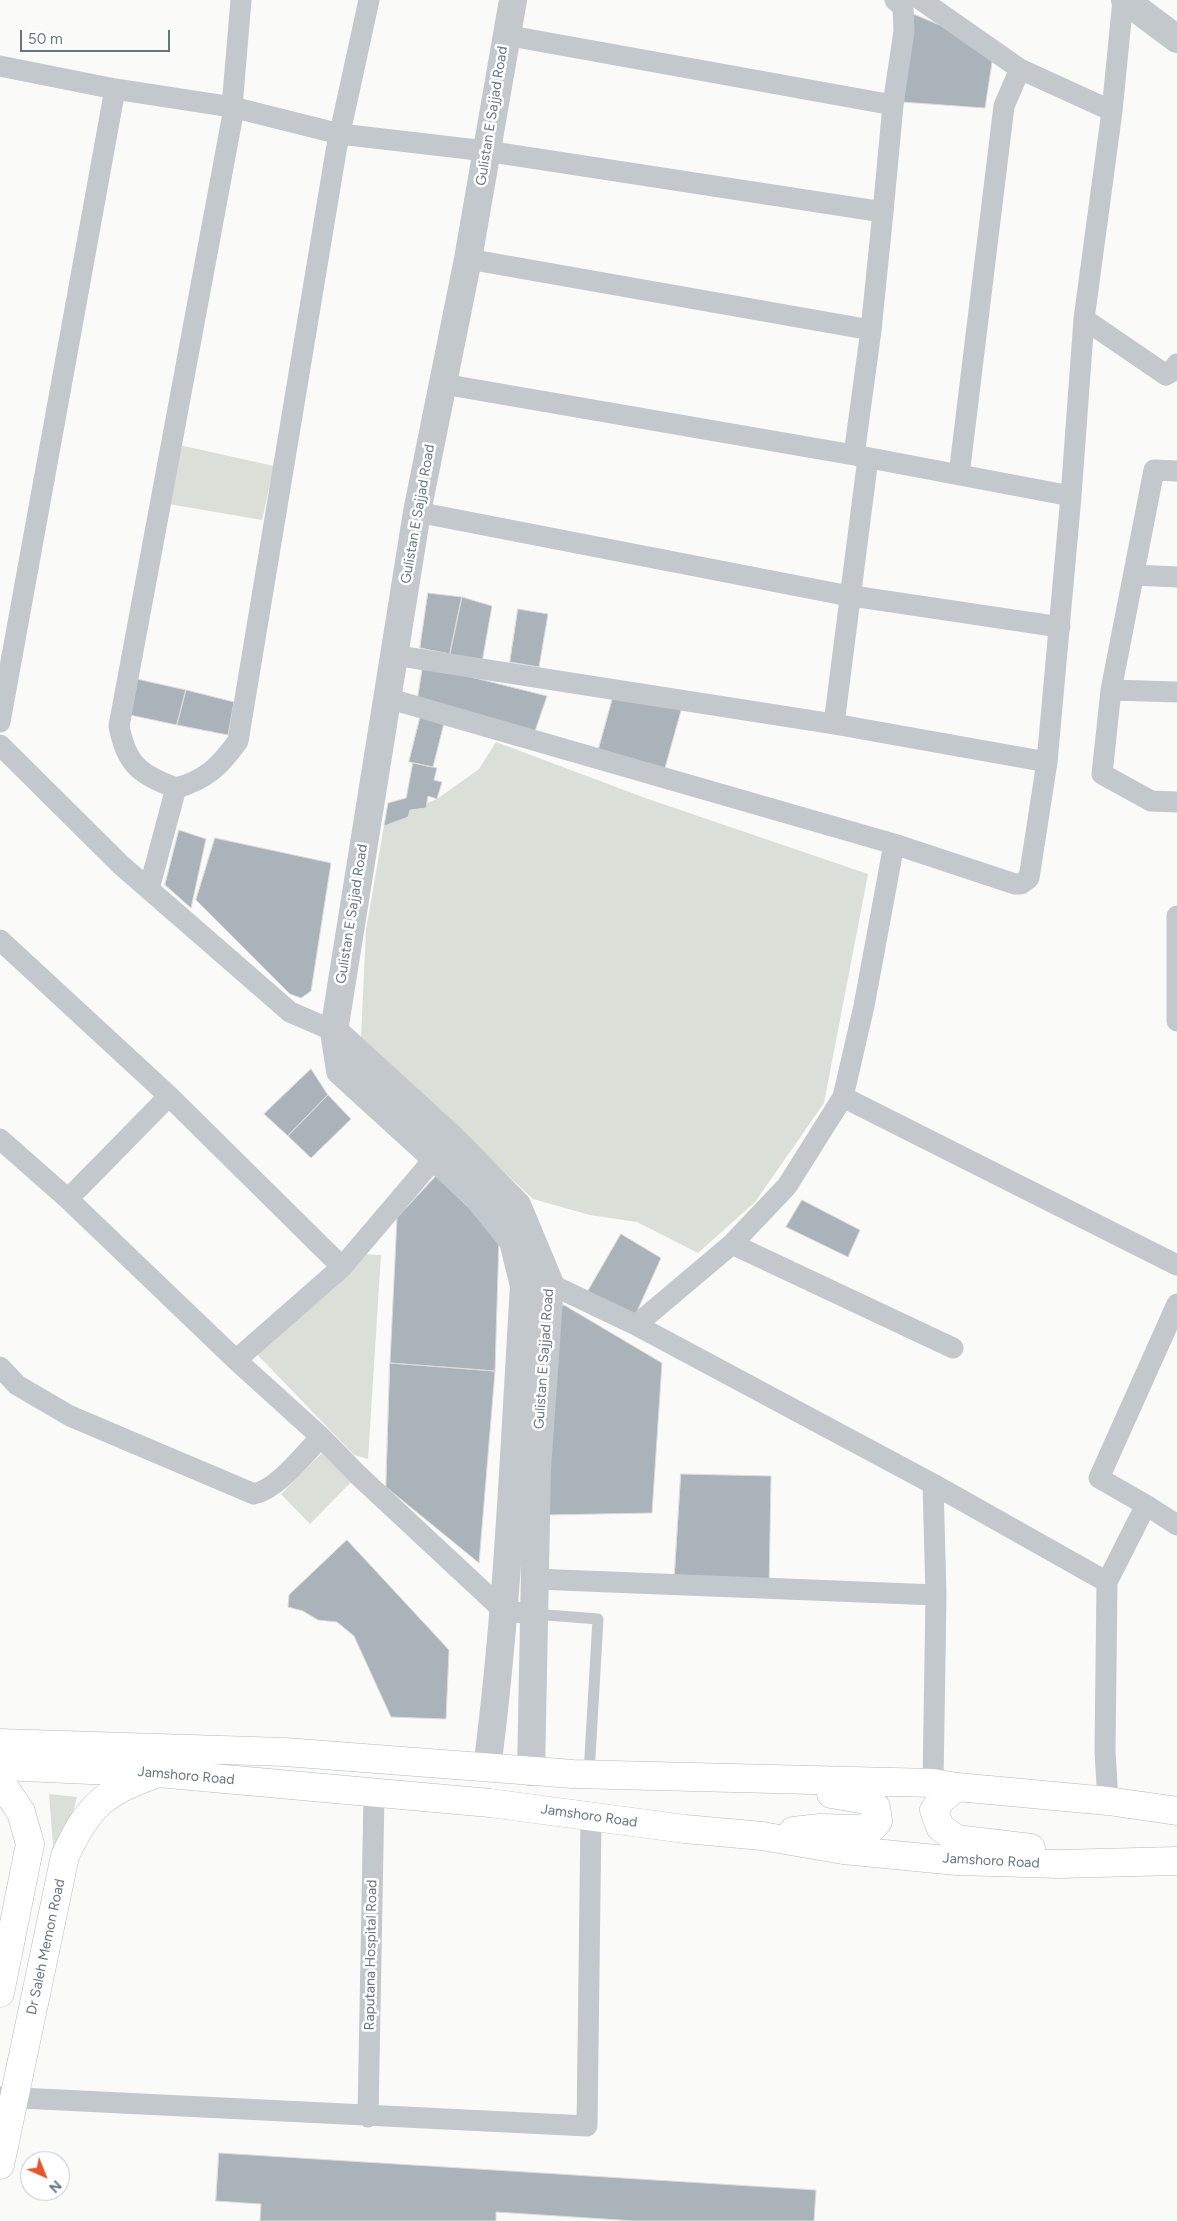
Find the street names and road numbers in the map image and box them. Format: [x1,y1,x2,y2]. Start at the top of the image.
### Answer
street label: Gulistan E Sajjad Road [473,45,511,187]
street label: Gulistan E Sajjad Road [397,443,439,585]
street label: Gulistan E Sajjad Road [333,843,371,985]
street label: Gulistan E Sajjad Road [531,1288,557,1430]
street label: Jamshoro Road [137,1763,235,1789]
street label: Jamshoro Road [540,1801,638,1831]
street label: Jamshoro Road [942,1850,1040,1872]
street label: Dr Saleh Memon Road [23,1877,69,2017]
street label: Raputana Hospital Road [361,1880,381,2030]

